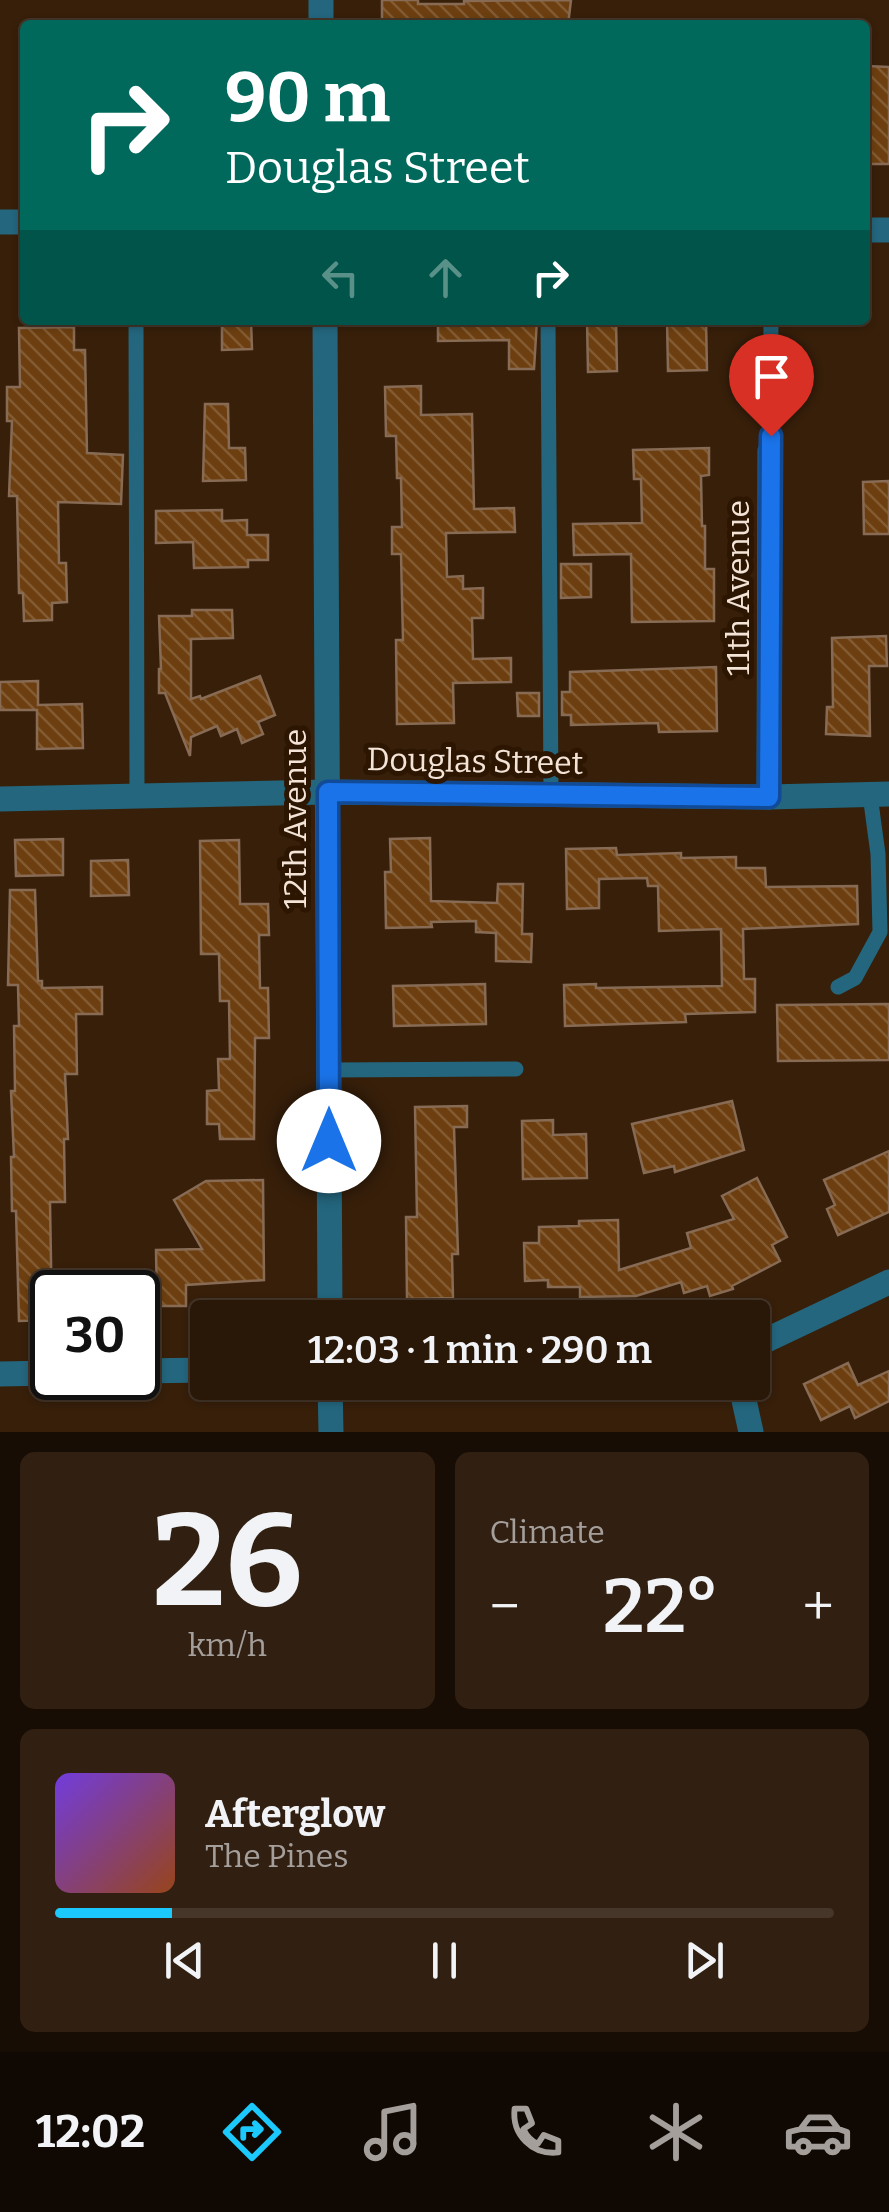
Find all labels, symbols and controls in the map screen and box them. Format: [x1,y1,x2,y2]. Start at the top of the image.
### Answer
text: 90 m [225,56,390,140]
icon: right [60,60,190,190]
text: Douglas Street [225,141,530,195]
icon: left [313,250,368,305]
icon: ahead [418,250,473,305]
icon: right [523,250,578,305]
pin [729,334,814,437]
icon: arrive [744,349,799,404]
street label: 11th Avenue [719,500,757,676]
street label: 12th Avenue [276,729,314,909]
street label: Douglas Street [366,740,584,782]
position arrow [277,1089,381,1193]
speed limit sign: 30 [30,1270,160,1400]
text: 12:03 · 1 min · 290 m [308,1327,652,1373]
text: 26 [152,1483,302,1639]
text: Climate [490,1513,605,1551]
text: 22° [603,1562,720,1652]
text: − [490,1574,520,1640]
text: + [803,1574,834,1640]
text: km/h [188,1626,267,1664]
text: Afterglow [205,1791,385,1837]
text: The Pines [205,1837,349,1875]
icon: previous [157,1933,212,1988]
icon: pause [417,1933,472,1988]
icon: next [677,1933,732,1988]
icon: directions [217,2097,287,2167]
icon: music [358,2097,428,2167]
icon: phone [500,2097,570,2167]
icon: climate [641,2097,711,2167]
icon: car [783,2097,853,2167]
text: 12:02 [36,2105,145,2159]

